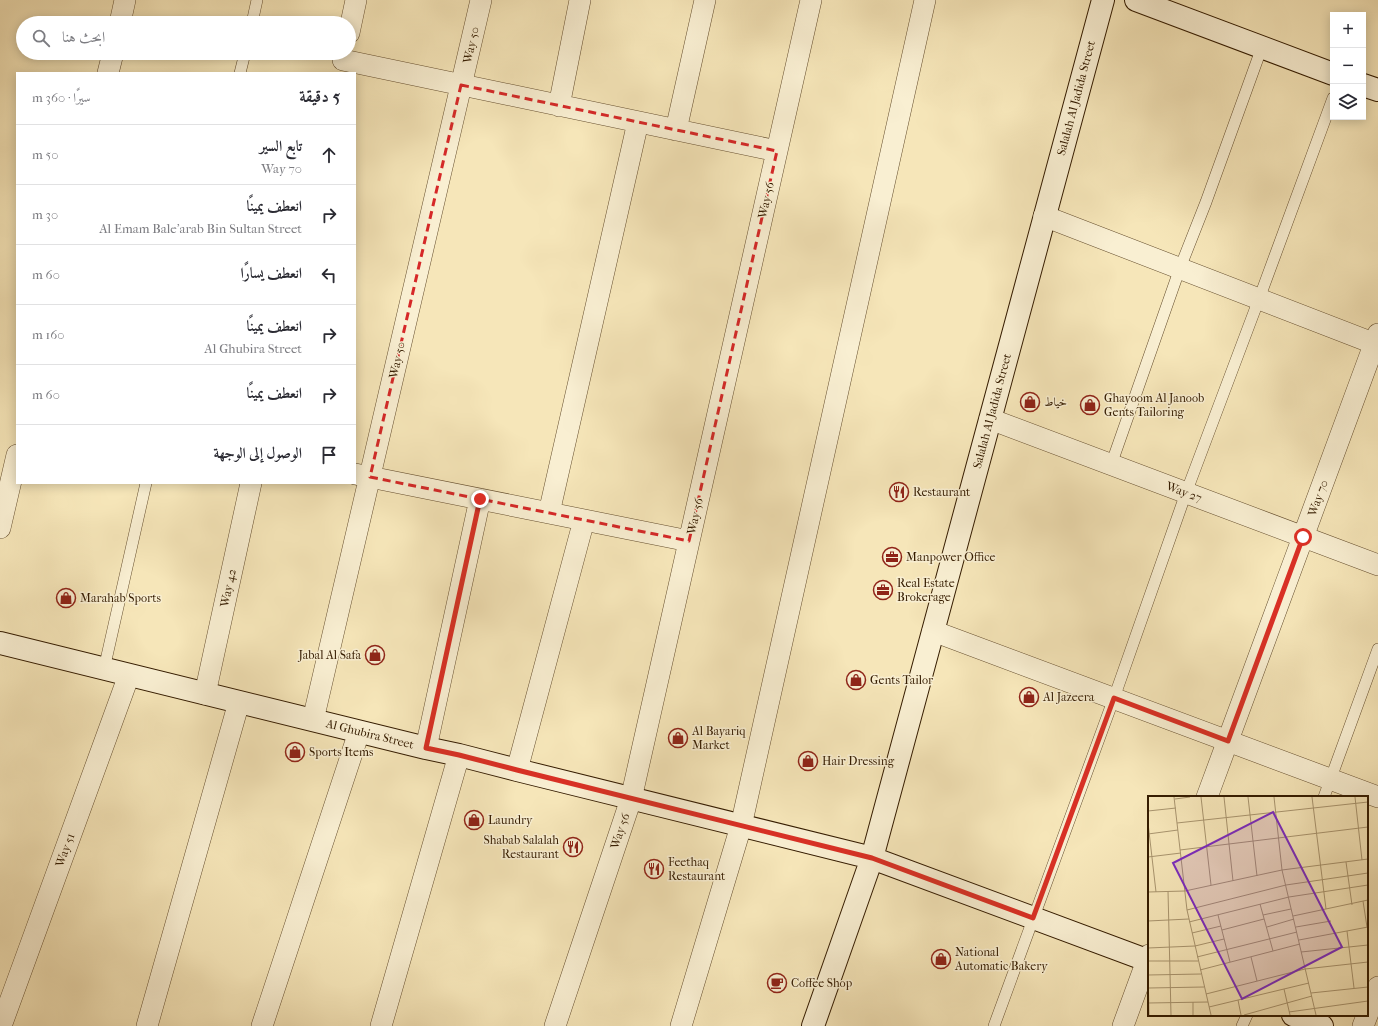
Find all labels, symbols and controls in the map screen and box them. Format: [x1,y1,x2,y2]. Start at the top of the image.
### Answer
map controls [1330,12,1366,120]
button: + [1330,12,1366,48]
search box [16,16,356,60]
street label: Way 50 [460,25,482,66]
icon: search [30,27,52,49]
text: ابحث هنا [62,28,105,46]
street label: Salalah Al Jadida Street [1054,38,1098,157]
button: − [1330,48,1366,84]
button: layers [1330,84,1366,120]
text: 5 دقيقة [299,86,340,106]
text: سيرًا · 360 m [32,90,91,105]
text: تابع السير [260,137,302,155]
icon: ahead [318,144,340,166]
text: 50 m [32,147,58,162]
text: Way 70 [261,161,302,176]
street label: Way 56 [755,180,777,221]
text: انعطف يمينًا [247,197,302,215]
icon: right [318,204,340,226]
text: 30 m [32,207,58,222]
text: Al Emam Bale'arab Bin Sultan Street [99,221,302,236]
text: انعطف يسارًا [241,264,302,282]
icon: left [318,264,340,286]
text: 60 m [32,267,60,282]
text: انعطف يمينًا [247,317,302,335]
icon: right [318,324,340,346]
text: 160 m [32,327,64,342]
street label: Way 50 [386,340,408,381]
text: Al Ghubira Street [204,341,302,356]
street label: Salalah Al Jadida Street [970,351,1014,470]
text: انعطف يمينًا [247,384,302,402]
icon: right [318,384,340,406]
text: 60 m [32,387,60,402]
shop icon: خياط [1019,391,1041,413]
place label: Ghayoom Al Janoob Gents Tailoring [1104,391,1204,419]
shop icon: Ghayoom Al Janoob Gents Tailoring [1079,394,1101,416]
place label: خياط [1044,395,1067,409]
text: الوصول إلى الوجهة [213,444,302,462]
icon: arrive [318,444,340,466]
street label: Way 27 [1163,478,1204,505]
street label: Way 70 [1305,478,1331,519]
restaurant icon: Restaurant [888,481,910,503]
place label: Restaurant [913,485,971,499]
route end [471,490,489,508]
street label: Way 56 [684,496,706,537]
route start [1294,528,1312,546]
office icon: Manpower Office [881,546,903,568]
place label: Manpower Office [906,550,995,564]
street label: Way 42 [217,568,239,609]
place label: Real Estate Brokerage [897,576,955,604]
office icon: Real Estate Brokerage [872,579,894,601]
shop icon: Marahab Sports [55,587,77,609]
place label: Marahab Sports [80,591,161,605]
shop icon: Jabal Al Safa [364,644,386,666]
place label: Jabal Al Safa [298,648,361,662]
shop icon: Gents Tailor [845,669,867,691]
place label: Gents Tailor [870,673,934,687]
shop icon: Al Jazeera [1018,686,1040,708]
place label: Al Jazeera [1042,690,1095,704]
street label: Al Ghubira Street [324,716,416,752]
place label: Al Bayariq Market [691,724,746,752]
shop icon: Al Bayariq Market [667,727,689,749]
shop icon: Sports Items [284,741,306,763]
place label: Sports Items [309,745,374,759]
shop icon: Hair Dressing [797,750,819,772]
place label: Hair Dressing [822,754,895,768]
inset map [1148,796,1368,1016]
shop icon: Laundry [463,809,485,831]
street label: Way 56 [607,811,633,852]
place label: Laundry [488,813,533,827]
street label: Way 51 [52,831,78,870]
place label: Shabab Salalah Restaurant [484,833,560,861]
restaurant icon: Shabab Salalah Restaurant [562,836,584,858]
place label: Feethaq Restaurant [668,855,726,883]
restaurant icon: Feethaq Restaurant [643,858,665,880]
place label: National Automatic Bakery [954,945,1048,973]
shop icon: National Automatic Bakery [930,948,952,970]
cafe icon: Coffee Shop [766,972,788,994]
place label: Coffee Shop [791,976,853,990]

